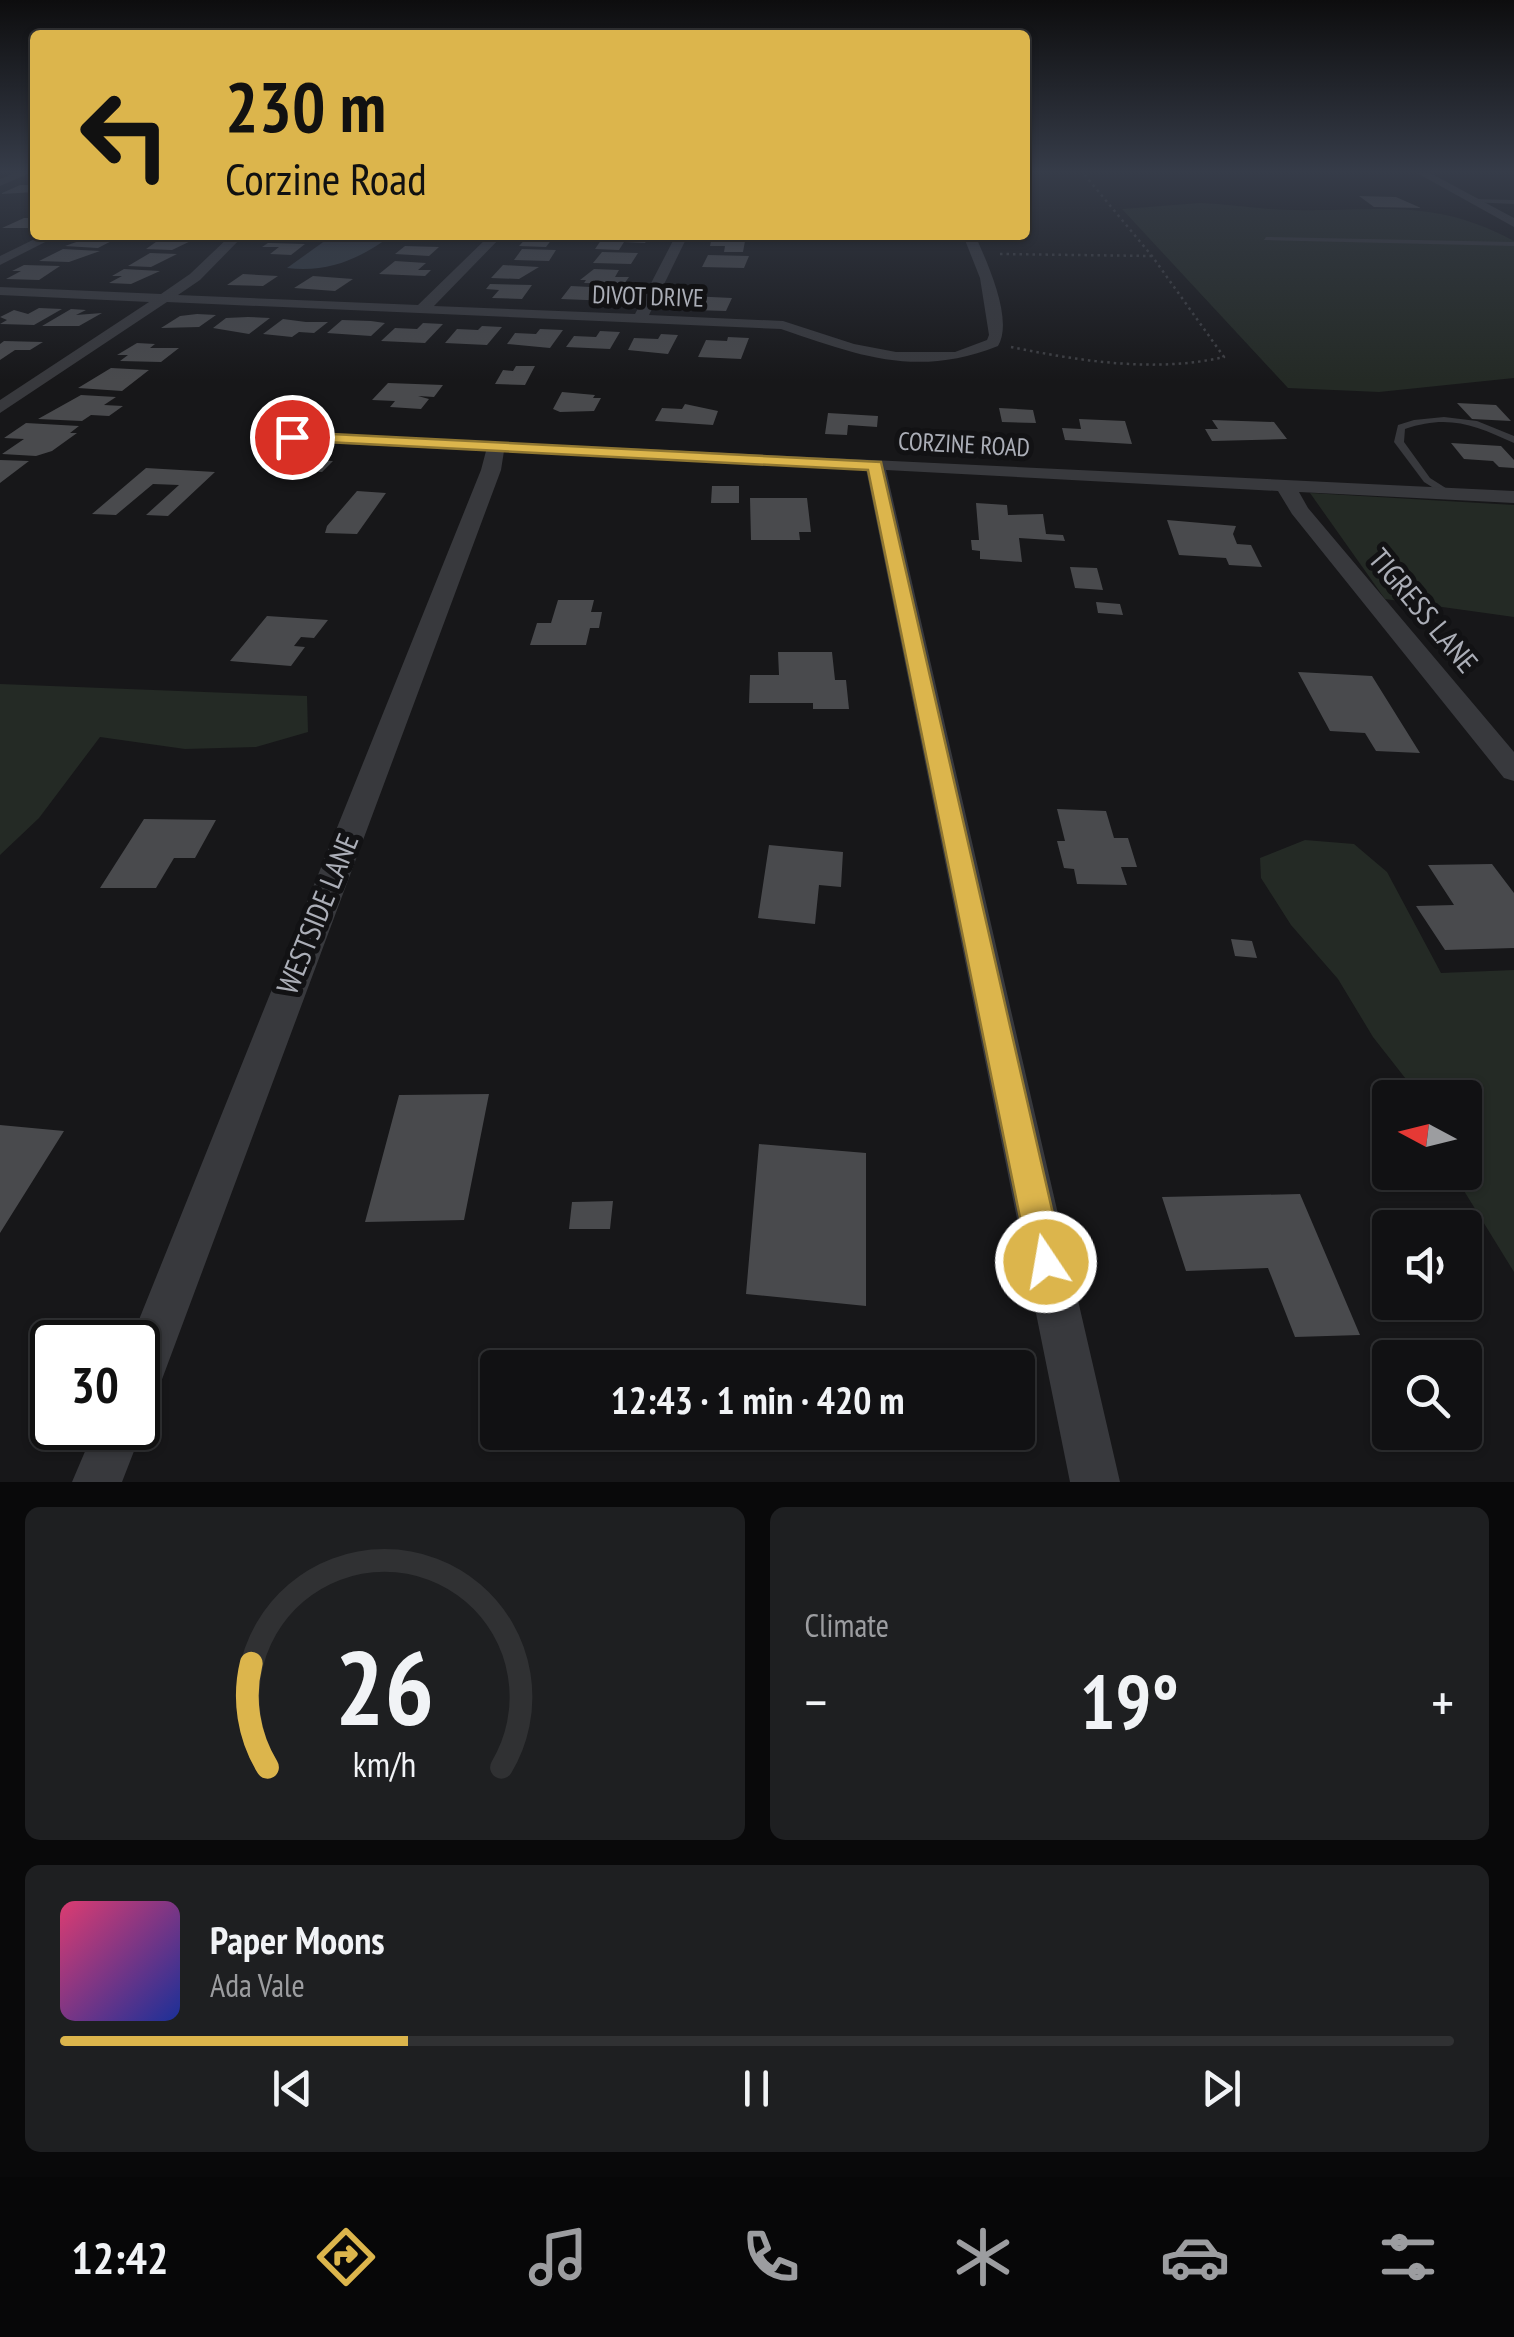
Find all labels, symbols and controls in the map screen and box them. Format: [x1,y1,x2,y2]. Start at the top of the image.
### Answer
text: 230 m [225,61,386,151]
icon: left [60,70,190,200]
text: Corzine Road [225,149,427,207]
street label: DIVOT DRIVE [592,278,704,314]
pin [250,395,335,480]
icon: arrive [265,410,320,465]
street label: CORZINE ROAD [897,425,1031,463]
street label: TIGRESS LANE [1361,540,1487,680]
street label: WESTSIDE LANE [267,827,367,1000]
north arrow [1372,1080,1482,1190]
map controls [1372,1080,1482,1450]
position arrow [994,1210,1098,1314]
button: sound [1372,1210,1482,1320]
speed limit sign: 30 [30,1320,160,1450]
button: search [1372,1340,1482,1450]
text: 12:43 · 1 min · 420 m [611,1375,904,1424]
text: Climate [805,1604,889,1646]
text: 26 [335,1619,434,1754]
text: 19° [1080,1653,1179,1750]
text: − [805,1666,827,1737]
text: + [1431,1666,1454,1737]
text: km/h [353,1741,416,1787]
text: Paper Moons [210,1915,385,1964]
text: Ada Vale [210,1964,305,2006]
icon: previous [265,2061,320,2116]
icon: pause [729,2061,784,2116]
icon: next [1194,2061,1249,2116]
icon: directions [311,2222,381,2292]
icon: music [523,2222,593,2292]
icon: phone [736,2222,806,2292]
icon: climate [948,2222,1018,2292]
icon: car [1160,2222,1230,2292]
icon: filters [1373,2222,1443,2292]
text: 12:42 [71,2228,169,2286]

